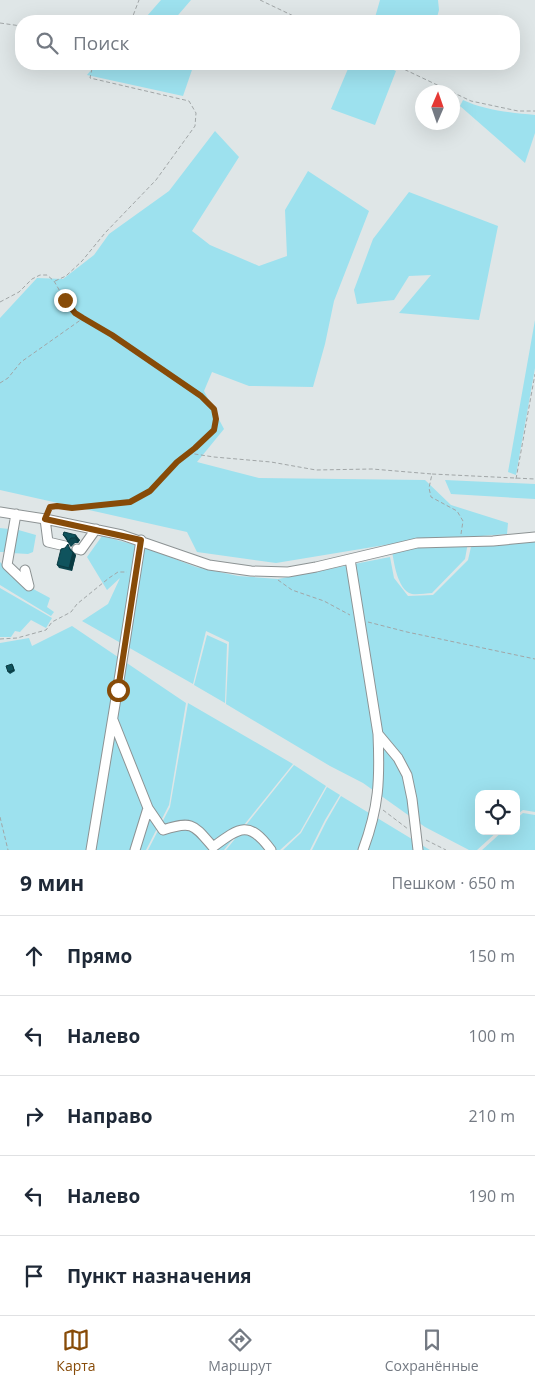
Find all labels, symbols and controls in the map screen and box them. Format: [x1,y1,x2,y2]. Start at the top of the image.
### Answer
search box [15,15,520,70]
icon: search [33,29,61,57]
text: Поиск [73,30,129,56]
north arrow [415,85,460,130]
route end [54,289,77,312]
route start [107,679,130,702]
map controls [475,790,520,835]
button: locate [475,790,520,835]
text: 9 мин [20,869,84,897]
text: Пешком · 650 m [392,872,515,894]
icon: ahead [20,942,48,970]
text: Прямо [67,943,132,969]
text: 150 m [469,945,515,967]
icon: left [20,1022,48,1050]
text: Налево [67,1023,140,1049]
text: 100 m [469,1025,515,1047]
icon: right [20,1102,48,1130]
text: Направо [67,1103,153,1129]
text: 210 m [469,1105,515,1127]
icon: left [20,1182,48,1210]
text: Налево [67,1183,140,1209]
text: 190 m [469,1185,515,1207]
icon: arrive [20,1262,48,1290]
text: Пункт назначения [67,1263,252,1289]
tab: Карта [56,1326,96,1375]
tab: Маршрут [208,1326,272,1375]
tab: Сохранённые [385,1326,479,1375]

